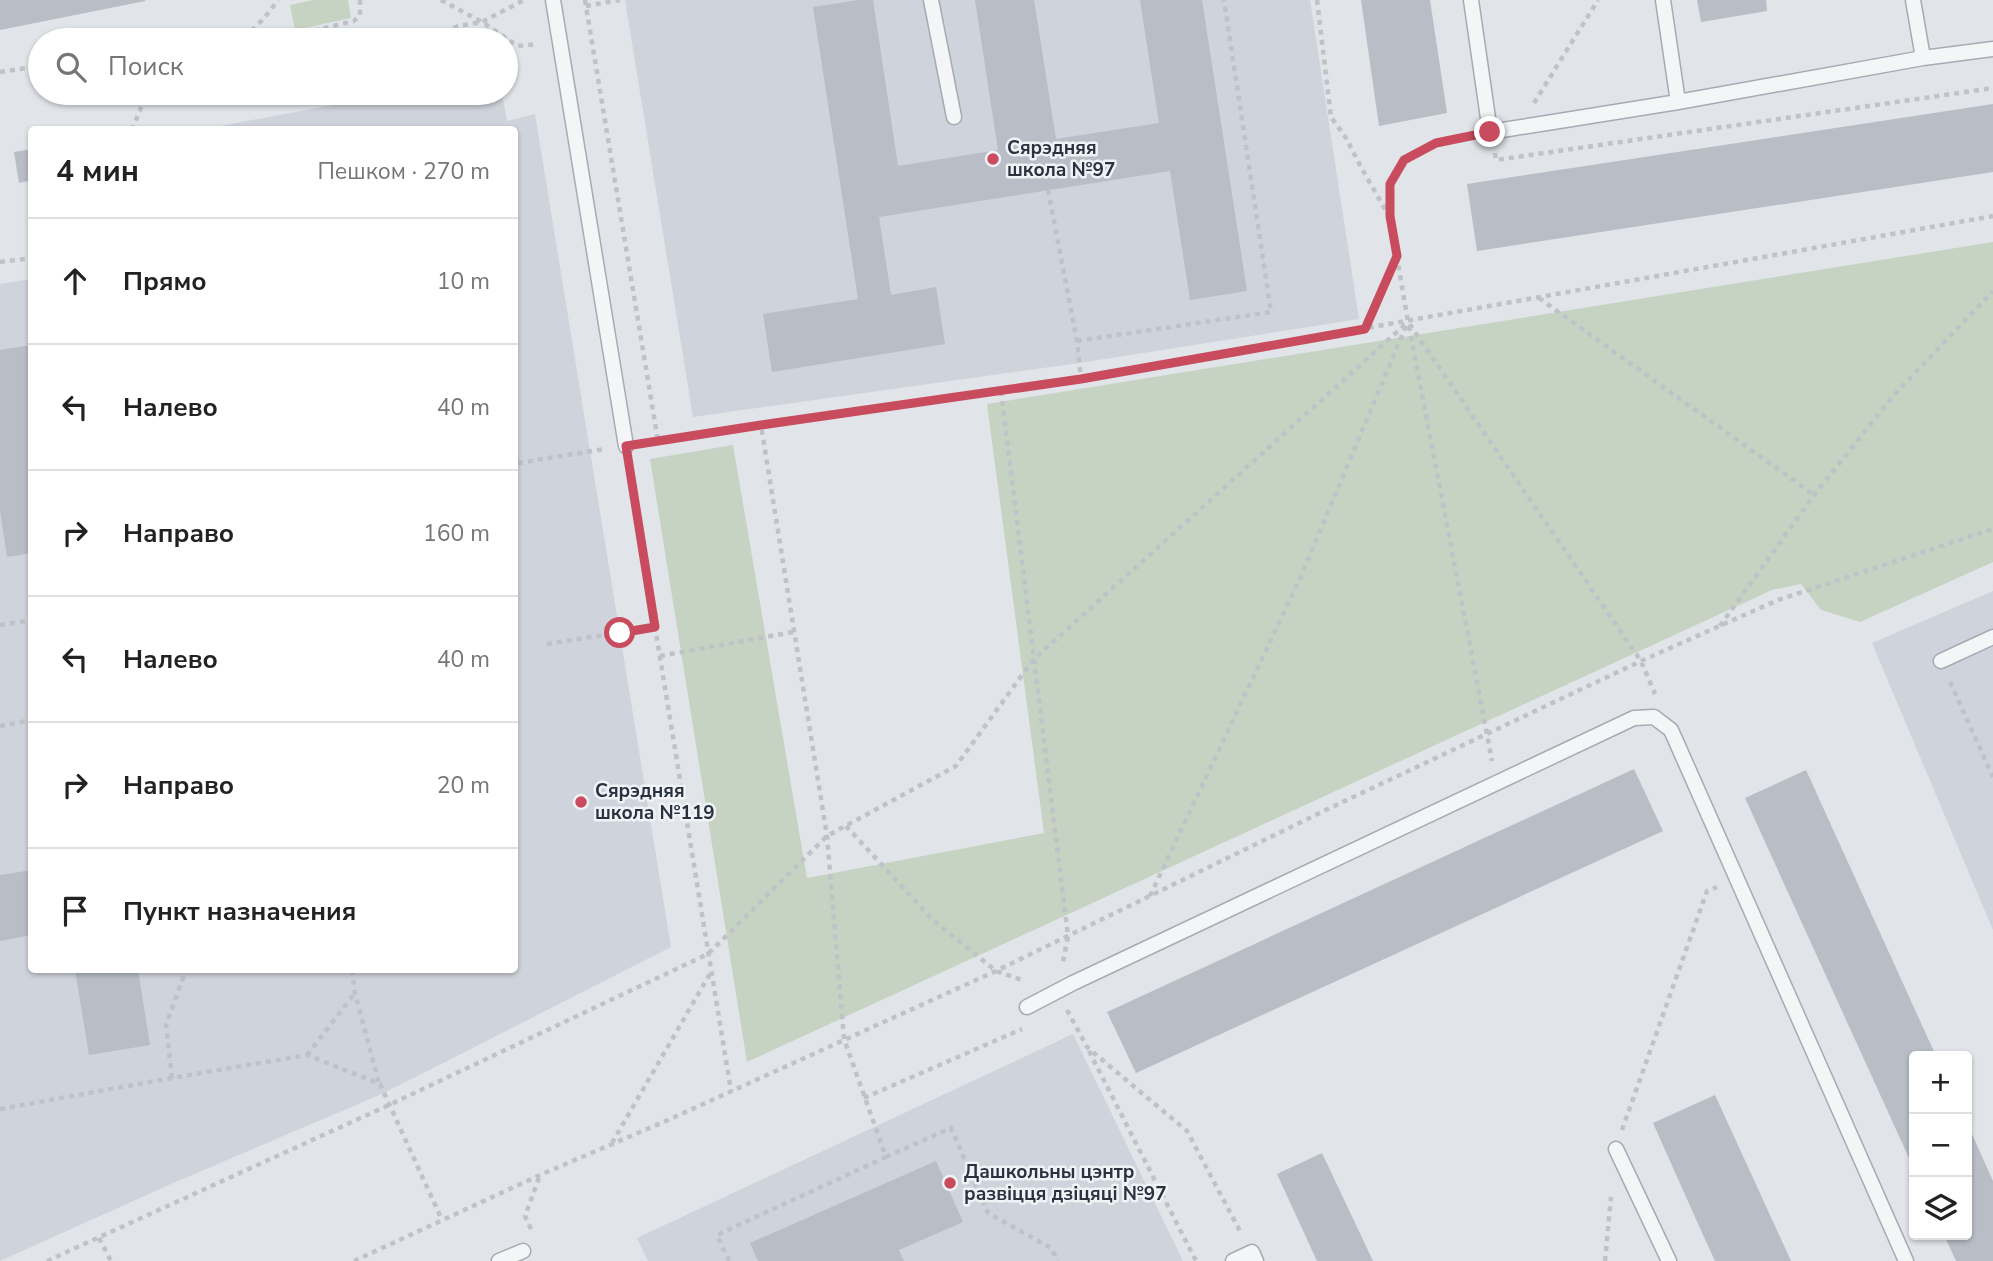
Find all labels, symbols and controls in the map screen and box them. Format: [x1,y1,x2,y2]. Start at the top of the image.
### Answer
search box [28,28,518,105]
icon: search [52,48,90,86]
text: Поиск [108,49,184,84]
route end [1474,116,1505,147]
place label: Сярэдняя школа №97 [1007,135,1115,183]
text: 4 мин [56,151,139,192]
marker: Сярэдняя школа №97 [985,151,1001,167]
text: Пешком · 270 m [317,156,490,187]
icon: ahead [56,262,94,300]
text: Прямо [123,264,207,299]
text: 10 m [437,266,490,297]
icon: left [56,388,94,426]
text: Налево [123,390,218,425]
text: 40 m [437,392,490,423]
icon: right [56,514,94,552]
text: Направо [123,516,234,551]
text: 160 m [423,518,490,549]
route start [604,617,635,648]
icon: left [56,640,94,678]
text: Налево [123,642,218,677]
text: 40 m [437,644,490,675]
icon: right [56,766,94,804]
text: Направо [123,768,234,803]
text: 20 m [437,770,490,801]
place label: Сярэдняя школа №119 [595,778,715,826]
marker: Сярэдняя школа №119 [573,794,589,810]
icon: arrive [56,892,94,930]
text: Пункт назначения [123,894,356,929]
map controls [1909,1051,1972,1240]
button: + [1909,1051,1972,1114]
button: − [1909,1114,1972,1177]
place label: Дашкольны цэнтр развіцця дзіцяці №97 [964,1159,1167,1207]
marker: Дашкольны цэнтр развіцця дзіцяці №97 [942,1175,958,1191]
button: layers [1909,1177,1972,1240]

